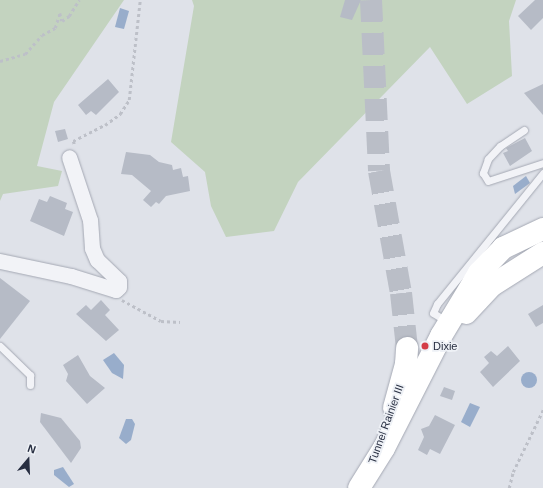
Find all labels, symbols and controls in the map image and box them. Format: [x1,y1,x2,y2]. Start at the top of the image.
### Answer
place label: Dixie [433,339,457,353]
marker: Dixie [420,341,430,351]
street label: Tunnel Rainier III [366,383,406,465]
north arrow [8,440,48,480]
text: N [26,442,38,456]

